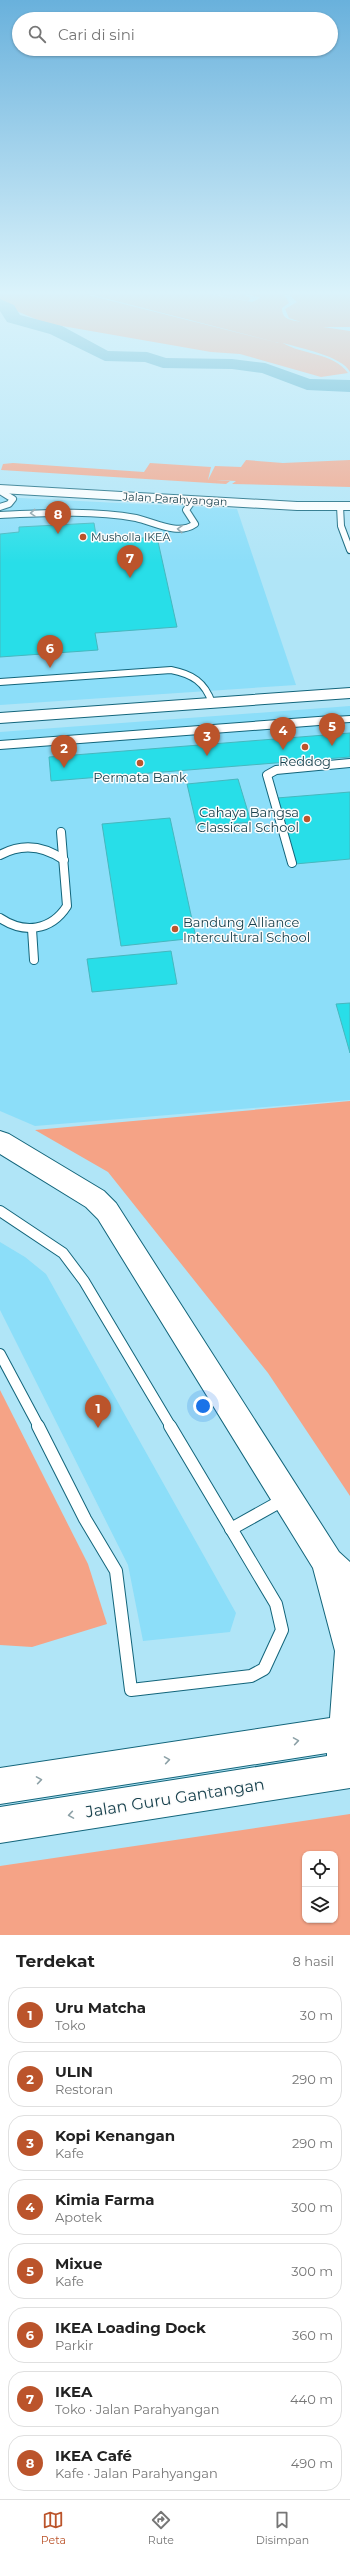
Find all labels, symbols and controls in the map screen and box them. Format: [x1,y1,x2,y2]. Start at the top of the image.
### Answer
search box [12,12,338,56]
icon: search [26,23,48,45]
text: Cari di sini [58,25,135,44]
street label: Jalan Parahyangan [121,489,228,509]
pin: 8 [45,501,71,534]
one-way arrow [30,509,36,518]
one-way arrow [176,524,183,533]
place label: Musholla IKEA [91,530,170,544]
marker: Musholla IKEA [78,532,88,542]
pin: 7 [117,545,143,578]
pin: 6 [37,635,63,668]
pin: 5 [319,713,345,746]
pin: 4 [270,717,296,750]
pin: 3 [194,723,220,756]
pin: 2 [51,735,77,768]
marker: Reddog [300,742,310,752]
place label: Reddog [279,753,331,769]
marker: Permata Bank [135,758,145,768]
place label: Permata Bank [93,769,187,785]
place label: Cahaya Bangsa Classical School [197,804,299,835]
marker: Cahaya Bangsa Classical School [302,814,312,824]
place label: Bandung Alliance Intercultural School [183,914,310,945]
marker: Bandung Alliance Intercultural School [170,924,180,934]
pin: 1 [85,1395,111,1428]
your location [193,1396,213,1416]
one-way arrow [292,1737,299,1745]
one-way arrow [164,1757,170,1765]
street label: Jalan Guru Gantangan [83,1774,266,1822]
one-way arrow [35,1776,42,1785]
one-way arrow [67,1810,74,1819]
map controls [302,1851,338,1923]
button: locate [302,1851,338,1887]
button: layers [302,1887,338,1923]
text: Terdekat [16,1951,95,1971]
text: 8 hasil [293,1953,334,1969]
text: Uru Matcha [55,1998,146,2017]
text: 1 [27,2007,33,2023]
text: 30 m [300,2007,333,2023]
text: Toko [55,2017,86,2033]
text: ULIN [55,2062,93,2081]
text: 2 [26,2071,34,2087]
text: 290 m [292,2071,333,2087]
text: Restoran [55,2081,113,2097]
text: Kopi Kenangan [55,2126,175,2145]
text: 3 [26,2135,34,2151]
text: 290 m [292,2135,333,2151]
text: Kafe [55,2145,84,2161]
text: Kimia Farma [55,2190,154,2209]
text: 4 [26,2199,34,2215]
text: 300 m [291,2199,333,2215]
text: Apotek [55,2209,102,2225]
text: Mixue [55,2254,102,2273]
text: 5 [26,2263,34,2279]
text: 300 m [291,2263,333,2279]
text: Kafe [55,2273,84,2289]
text: IKEA Loading Dock [55,2318,206,2337]
text: 6 [26,2327,34,2343]
text: 360 m [292,2327,333,2343]
text: Parkir [55,2337,93,2353]
text: IKEA [55,2382,93,2401]
text: 7 [26,2391,34,2407]
text: 440 m [290,2391,333,2407]
text: Toko · Jalan Parahyangan [55,2401,220,2417]
text: IKEA Café [55,2446,132,2465]
text: 8 [26,2455,34,2471]
text: 490 m [291,2455,333,2471]
text: Kafe · Jalan Parahyangan [55,2465,218,2481]
tab: Peta [41,2509,66,2547]
tab: Rute [148,2509,174,2547]
tab: Disimpan [256,2509,309,2547]

